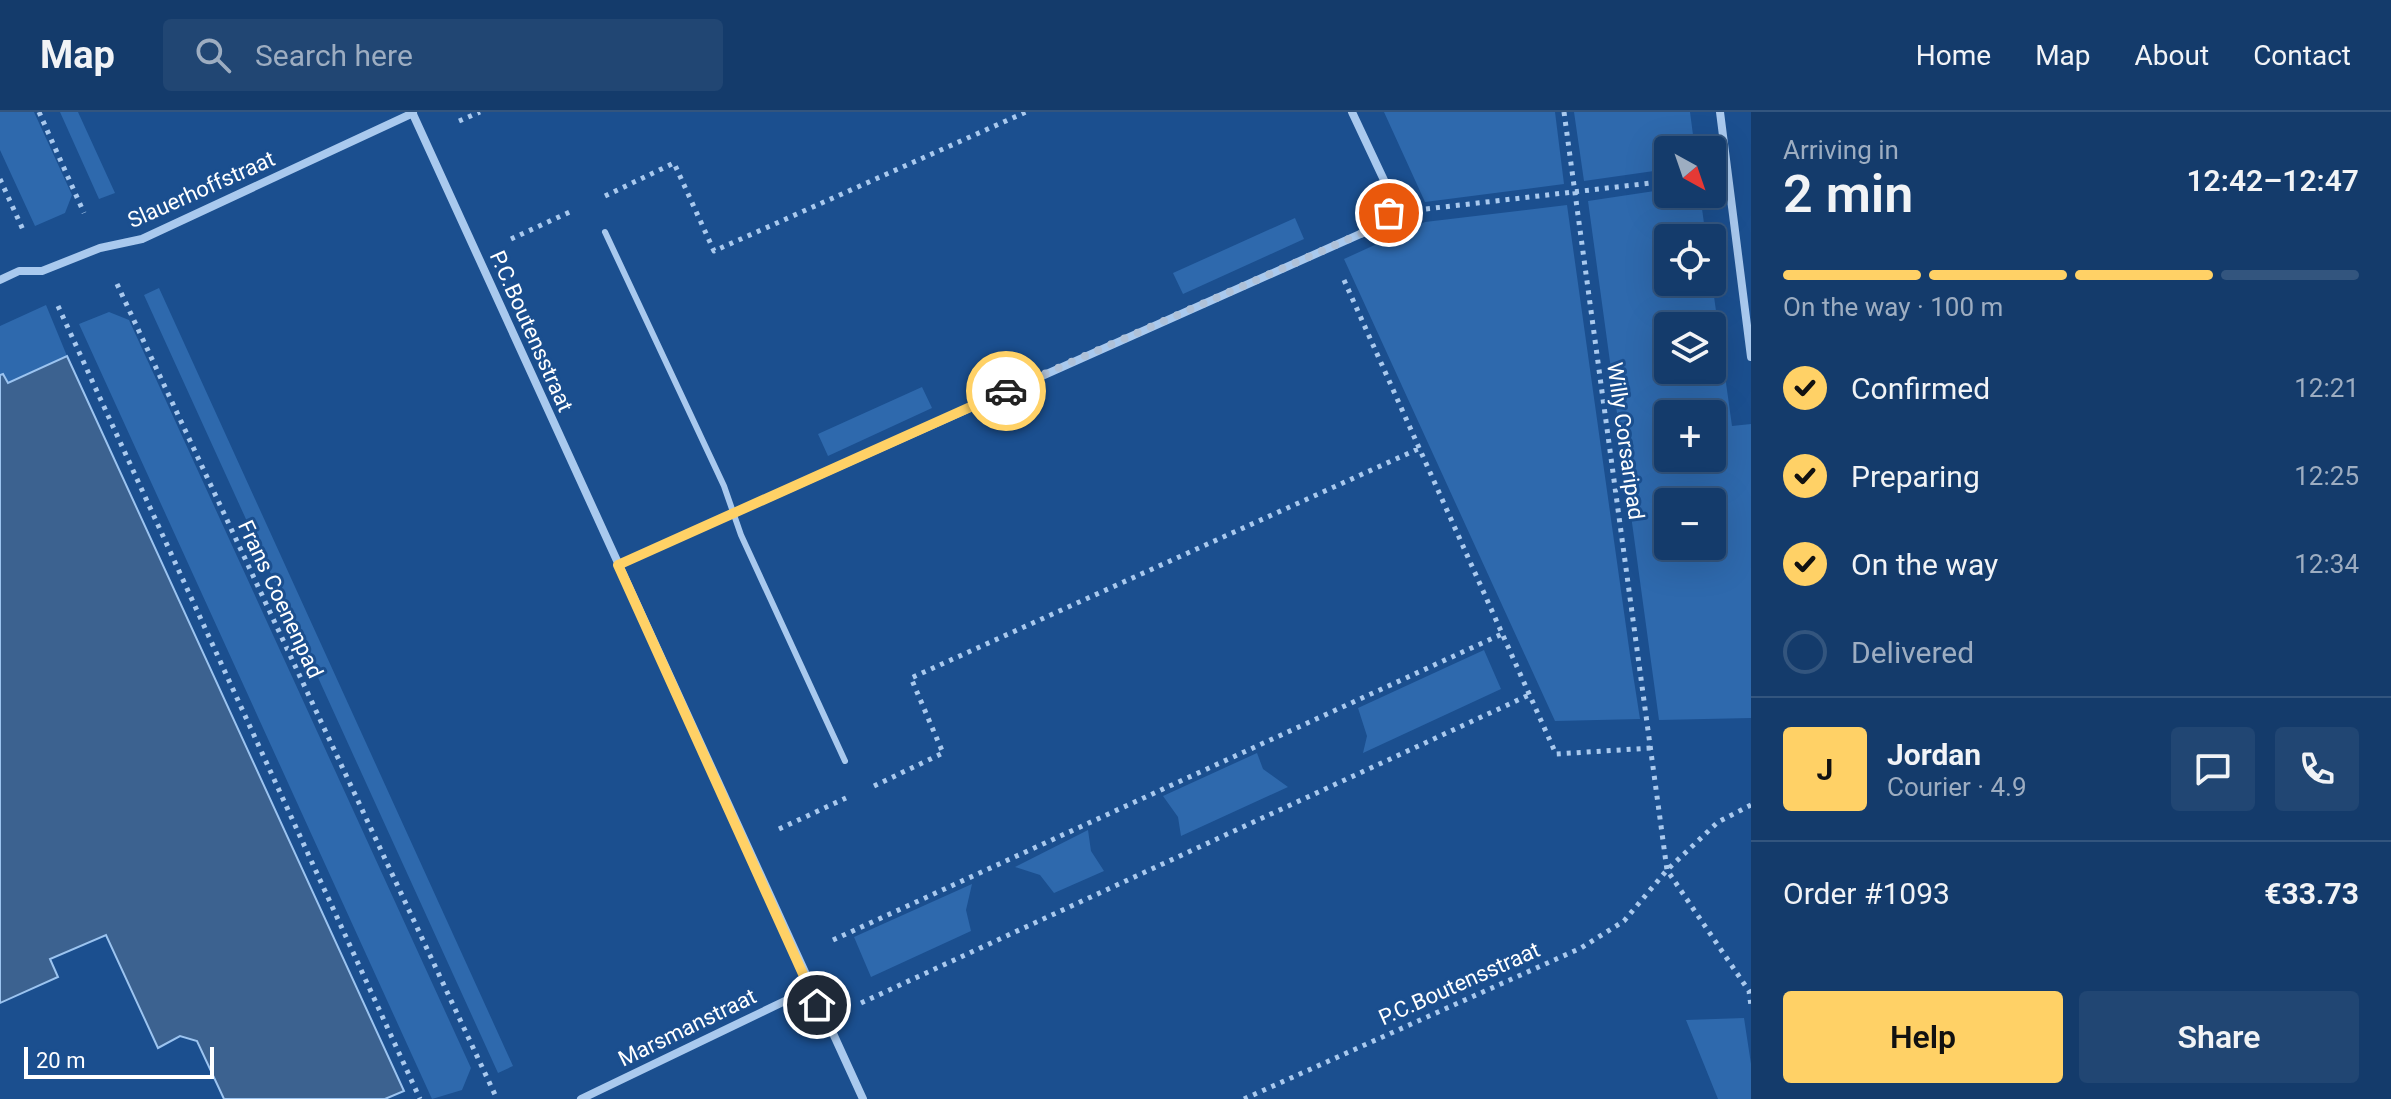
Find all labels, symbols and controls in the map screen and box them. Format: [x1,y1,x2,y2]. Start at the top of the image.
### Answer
search box [163,19,723,91]
text: Map [40,33,115,77]
icon: search [191,33,235,77]
text: Search here [255,38,413,73]
text: Home [1916,39,1991,72]
text: Map [2035,39,2091,72]
text: About [2135,39,2209,72]
text: Contact [2253,39,2351,72]
text: Arriving in [1783,135,1899,165]
north arrow [1654,136,1726,208]
map controls [1654,136,1726,560]
street label: Slauerhoffstraat [124,146,279,233]
text: 12:42–12:47 [2186,163,2359,198]
text: 2 min [1783,164,1913,225]
pin [1355,179,1423,247]
icon: bag [1367,191,1411,235]
button: locate [1654,224,1726,296]
street label: P.C.Boutensstraat [485,247,578,416]
text: On the way · 100 m [1783,292,2003,322]
button: layers [1654,312,1726,384]
courier [966,351,1046,431]
street label: Willy Corsaripad [1602,361,1649,521]
icon: check [1783,366,1827,410]
icon: car [984,369,1028,413]
text: Confirmed [1851,371,1990,406]
text: 12:21 [2294,373,2359,403]
button: + [1654,400,1726,472]
icon: check [1783,454,1827,498]
text: Preparing [1851,459,1980,494]
text: 12:25 [2294,461,2359,491]
button: − [1654,488,1726,560]
street label: Frans Coenenpad [233,516,328,682]
icon: check [1783,542,1827,586]
text: On the way [1851,547,1998,582]
text: 12:34 [2294,549,2359,579]
text: Delivered [1851,635,1974,670]
button: chat [2171,727,2255,811]
button: phone [2275,727,2359,811]
text: Jordan [1887,737,1981,772]
text: J [1817,752,1833,787]
text: Courier · 4.9 [1887,772,2027,802]
text: Order #1093 [1783,876,1950,911]
text: €33.73 [2264,876,2359,911]
street label: P.C.Boutensstraat [1375,937,1544,1030]
pin [783,971,851,1039]
street label: Marsmanstraat [614,983,760,1072]
icon: home [795,983,839,1027]
button: Help [1783,991,2063,1083]
button: Share [2079,991,2359,1083]
scale bar [24,1043,214,1079]
text: 20 m [36,1048,85,1073]

